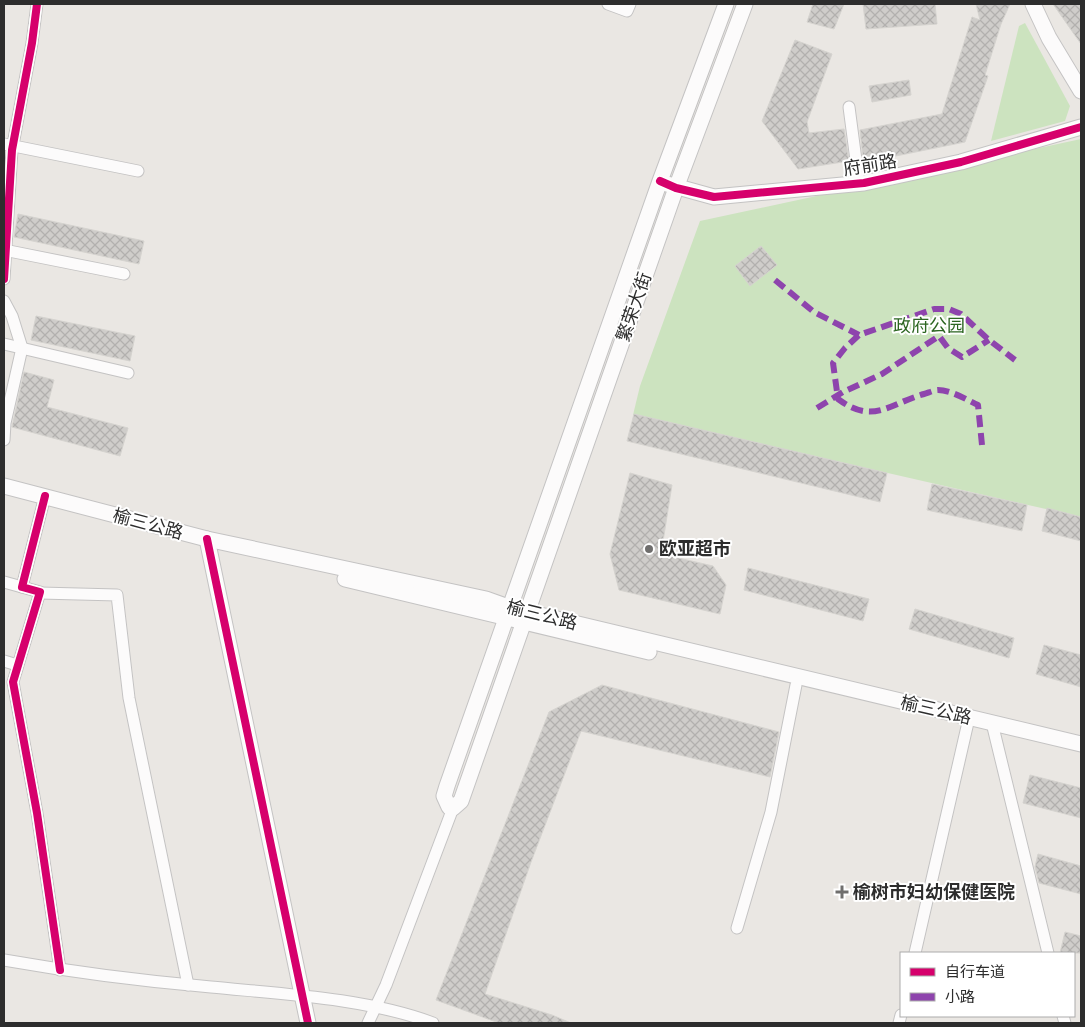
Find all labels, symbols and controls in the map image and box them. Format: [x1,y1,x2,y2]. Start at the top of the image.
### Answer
street label: 府前路 [841,149,898,180]
street label: 繁荣大街 [611,269,656,345]
park label: 政府公园 [893,314,965,337]
street label: 榆三公路 [110,503,186,544]
place label: 欧亚超市 [659,537,731,560]
marker: 欧亚超市 [643,543,655,555]
street label: 榆三公路 [504,595,580,634]
street label: 榆三公路 [898,690,974,729]
place label: 榆树市妇幼保健医院 [853,880,1015,903]
marker: 榆树市妇幼保健医院 [835,885,849,899]
legend [900,952,1075,1017]
text: 自行车道 [945,962,1005,981]
text: 小路 [945,987,975,1006]

